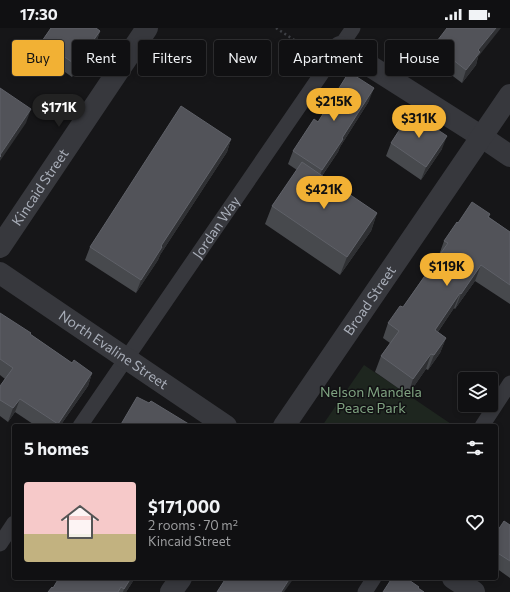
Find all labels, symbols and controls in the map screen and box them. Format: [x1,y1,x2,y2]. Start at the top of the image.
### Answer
text: 17:30 [20,5,58,23]
chip: Buy [12,40,64,76]
chip: Rent [72,40,130,76]
chip: Filters [138,40,206,76]
chip: New [214,40,271,76]
chip: Apartment [279,40,377,76]
chip: House [385,40,454,76]
pin: $215K [306,88,362,122]
text: $215K [315,93,353,109]
pin: $171K [31,94,87,128]
text: $171K [41,99,77,115]
pin: $311K [391,105,447,139]
text: $311K [401,110,437,126]
street label: Kincaid Street [8,145,72,229]
pin: $421K [296,176,352,210]
text: $421K [305,181,343,197]
street label: Jordan Way [189,193,243,261]
pin: $119K [419,253,475,287]
text: $119K [429,258,465,274]
street label: Broad Street [340,262,399,338]
street label: North Evaline Street [56,306,172,393]
map controls [458,372,498,412]
button: layers [458,372,498,412]
park label: Nelson Mandela Peace Park [320,383,422,416]
icon: filters [464,437,486,459]
text: 5 homes [24,438,89,459]
text: $171,000 [148,496,220,517]
icon: home [56,498,104,546]
icon: heart [464,511,486,533]
text: 2 rooms · 70 m² [148,517,238,533]
text: Kincaid Street [148,533,231,549]

